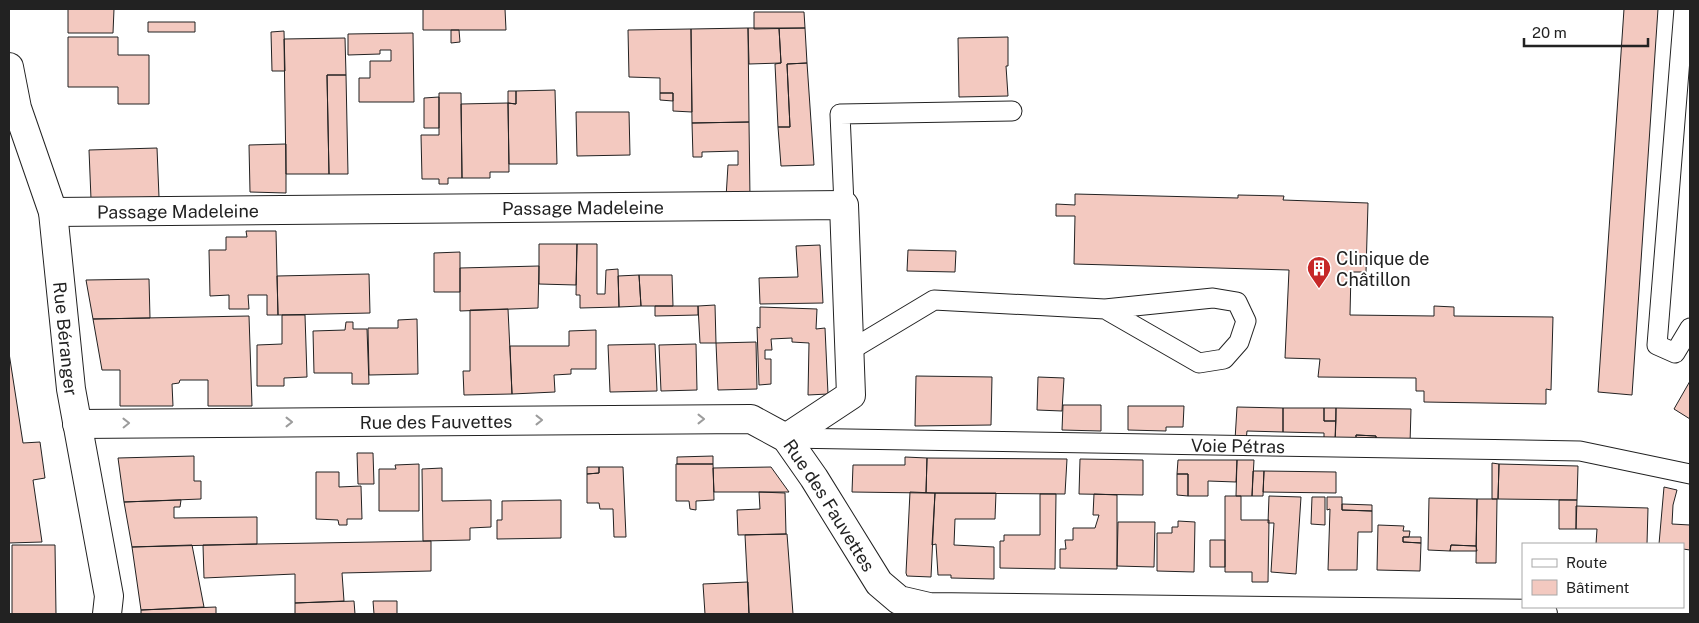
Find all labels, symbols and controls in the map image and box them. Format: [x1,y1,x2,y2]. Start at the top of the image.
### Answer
scale bar [1524,15,1648,47]
text: 20 m [1532,24,1567,41]
street label: Passage Madeleine [502,196,664,219]
street label: Passage Madeleine [97,200,259,222]
place label: Clinique de Châtillon [1336,248,1430,290]
building icon: Clinique de Châtillon [1306,255,1332,289]
street label: Rue Béranger [50,280,83,397]
street label: Rue des Fauvettes [360,410,512,432]
one-way arrow [698,414,705,424]
one-way arrow [535,415,543,425]
one-way arrow [285,417,293,427]
one-way arrow [122,418,130,428]
street label: Voie Pétras [1191,434,1285,457]
street label: Rue des Fauvettes [780,435,880,575]
legend [1522,543,1684,608]
text: Route [1566,554,1607,571]
text: Bâtiment [1566,579,1629,596]

